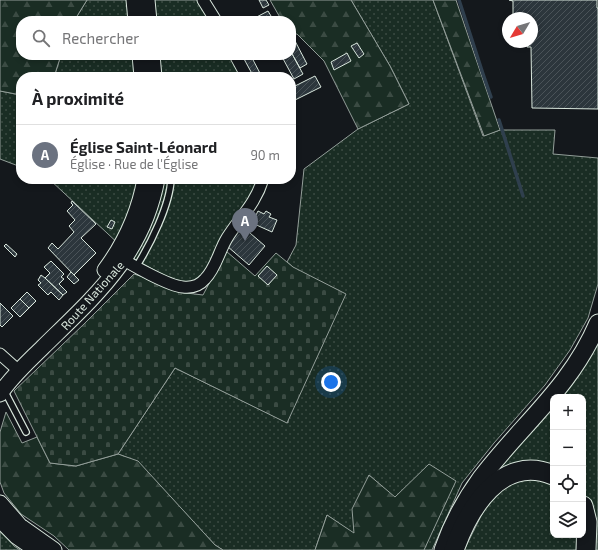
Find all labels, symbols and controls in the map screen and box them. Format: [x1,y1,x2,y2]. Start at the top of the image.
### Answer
north arrow [502,12,538,48]
search box [16,16,296,60]
icon: search [30,27,52,49]
text: Rechercher [62,29,139,47]
text: À proximité [32,88,124,108]
text: Église Saint-Léonard [70,138,217,156]
text: A [41,147,49,163]
text: 90 m [250,147,280,163]
text: Église · Rue de l'Église [70,156,198,172]
pin: A [232,208,258,241]
street label: Route Nationale [57,258,127,332]
your location [321,372,341,392]
map controls [550,394,586,538]
button: + [550,394,586,430]
button: − [550,430,586,466]
button: locate [550,466,586,502]
button: layers [550,502,586,538]

